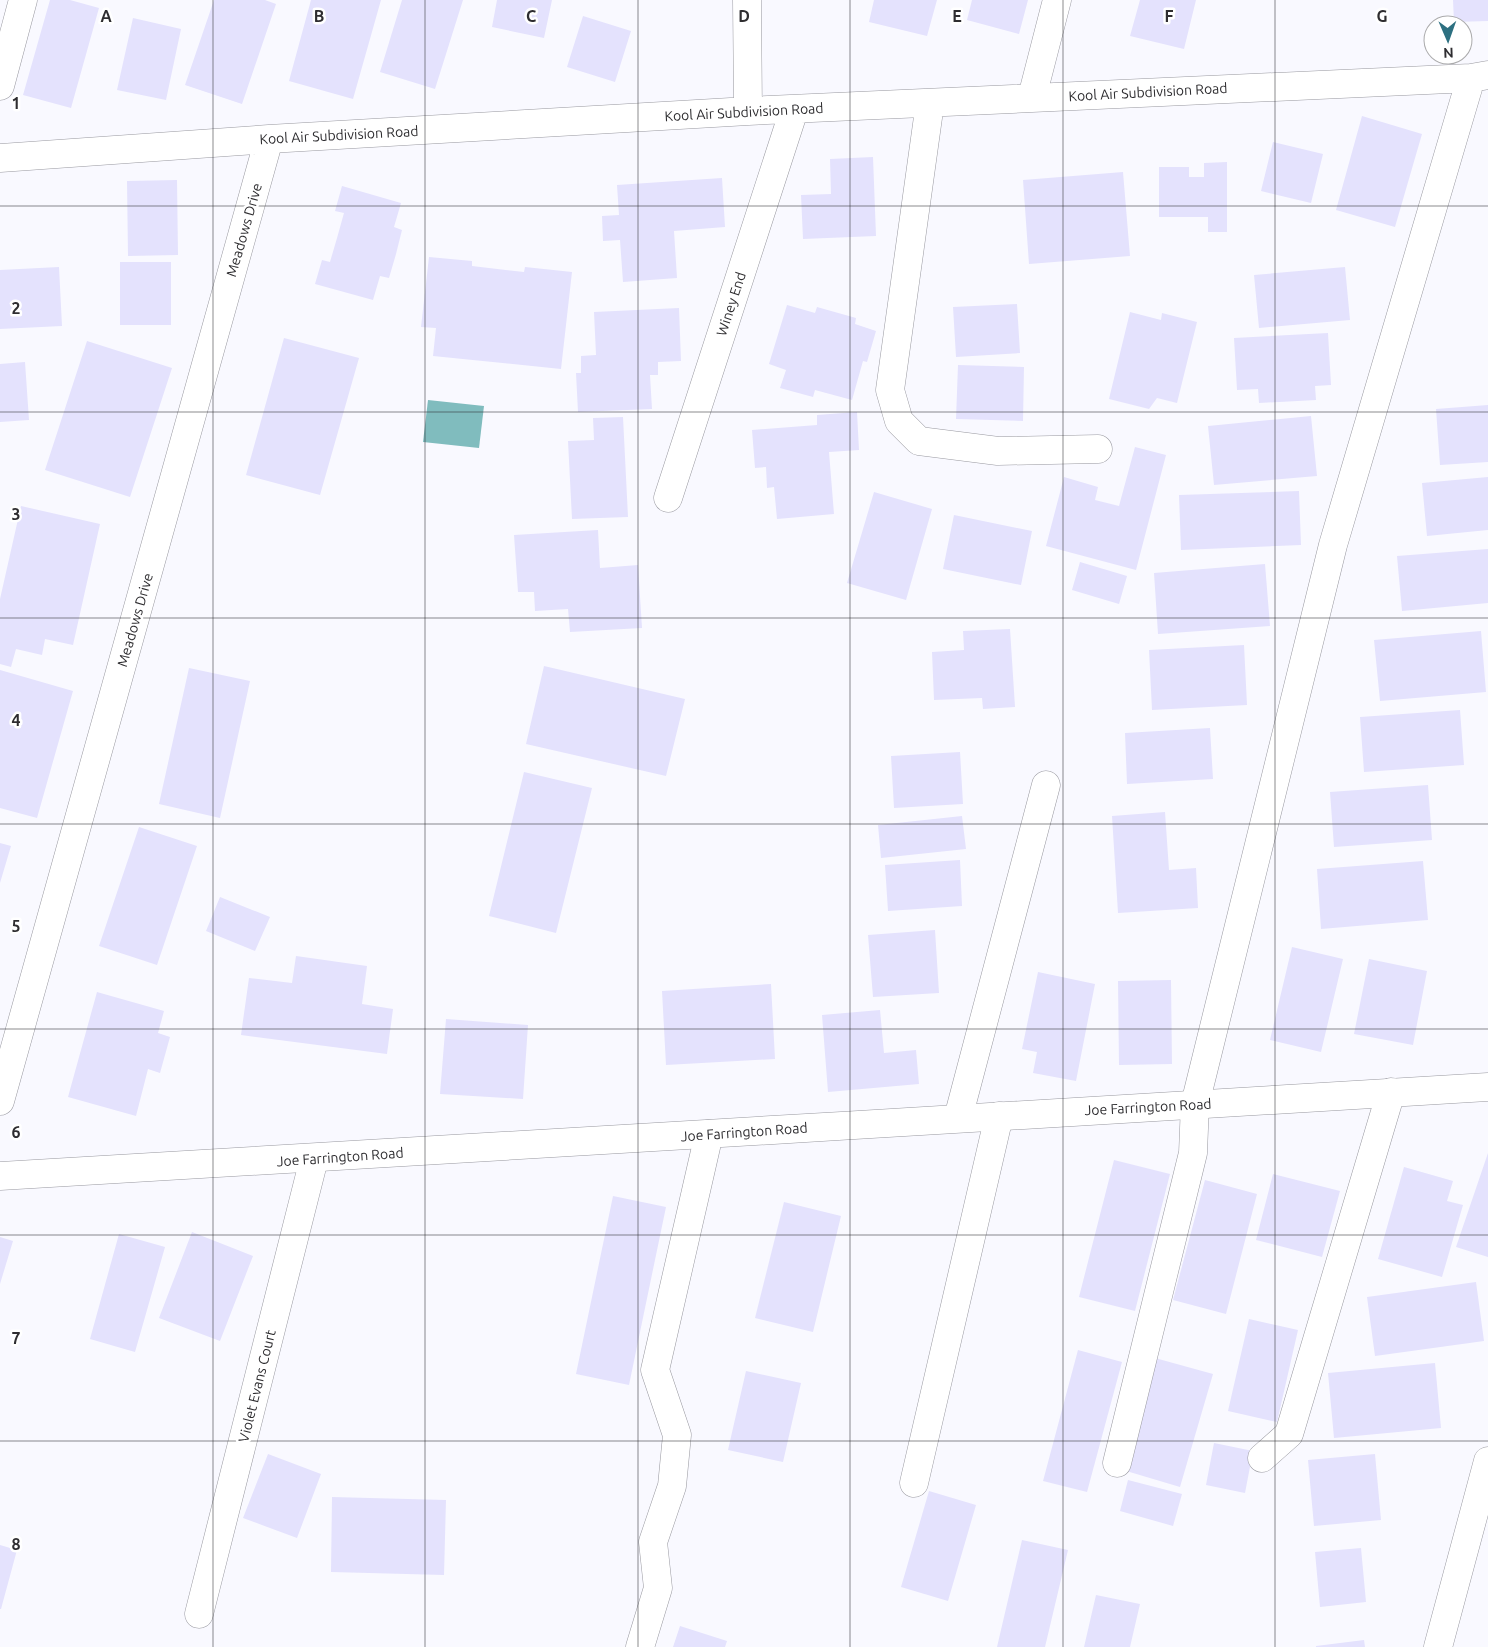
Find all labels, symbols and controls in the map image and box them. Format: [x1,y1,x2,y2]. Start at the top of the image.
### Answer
text: A [100,7,112,25]
text: B [314,7,324,25]
text: C [526,7,536,25]
text: D [738,7,750,25]
text: E [952,7,962,25]
text: F [1165,7,1174,25]
text: G [1376,7,1388,25]
north arrow [1423,15,1473,65]
text: N [1443,45,1454,61]
street label: Kool Air Subdivision Road [1068,80,1228,104]
text: 1 [11,94,21,112]
street label: Kool Air Subdivision Road [664,100,824,124]
street label: Kool Air Subdivision Road [259,123,419,147]
street label: Meadows Drive [223,181,265,279]
street label: Winey End [713,270,749,338]
text: 2 [11,299,21,317]
text: 3 [11,505,21,523]
street label: Meadows Drive [114,571,156,669]
text: 4 [11,711,21,729]
text: 5 [11,917,21,935]
street label: Joe Farrington Road [1084,1096,1212,1118]
street label: Joe Farrington Road [680,1120,808,1144]
text: 6 [11,1123,21,1141]
street label: Joe Farrington Road [276,1145,404,1169]
street label: Violet Evans Court [235,1328,279,1444]
text: 7 [11,1329,21,1347]
text: 8 [11,1535,21,1553]

